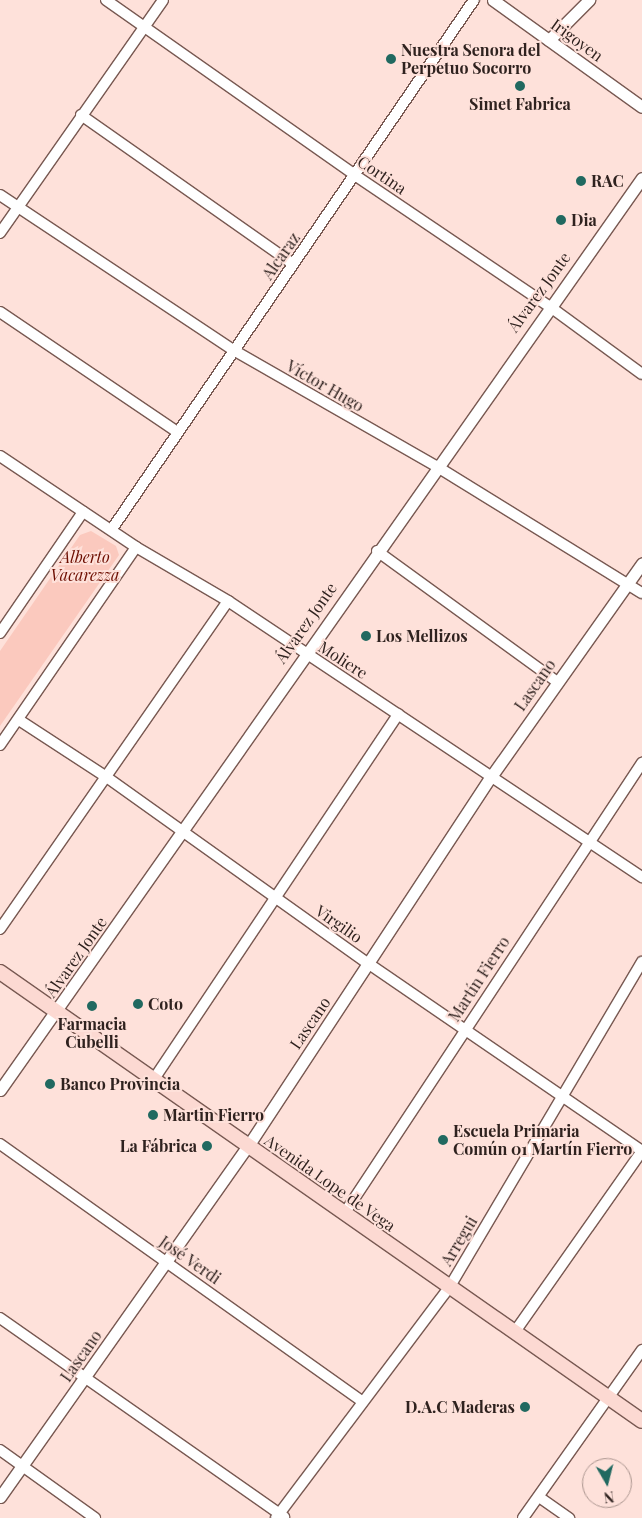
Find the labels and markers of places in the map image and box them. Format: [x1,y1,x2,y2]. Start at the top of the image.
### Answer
place label: Nuestra Senora del Perpetuo Socorro [401,40,541,78]
marker: Nuestra Senora del Perpetuo Socorro [385,53,397,65]
marker: Simet Fabrica [514,80,526,92]
place label: Simet Fabrica [469,94,571,114]
place label: RAC [591,171,624,191]
marker: RAC [575,175,587,187]
place label: Dia [571,210,597,230]
marker: Dia [555,214,567,226]
place label: Los Mellizos [376,626,468,646]
marker: Los Mellizos [360,630,372,642]
place label: Coto [148,994,183,1014]
marker: Coto [132,998,144,1010]
marker: Farmacia Cubelli [86,1000,98,1012]
place label: Farmacia Cubelli [58,1014,126,1052]
place label: Banco Provincia [60,1074,180,1094]
marker: Banco Provincia [44,1078,56,1090]
place label: Martin Fierro [163,1105,264,1125]
marker: Martin Fierro [147,1109,159,1121]
place label: Escuela Primaria Común 01 Martín Fierro [453,1121,632,1159]
marker: Escuela Primaria Común 01 Martín Fierro [437,1134,449,1146]
place label: La Fábrica [120,1136,197,1156]
marker: La Fábrica [201,1140,213,1152]
place label: D.A.C Maderas [405,1397,515,1417]
marker: D.A.C Maderas [519,1401,531,1413]

